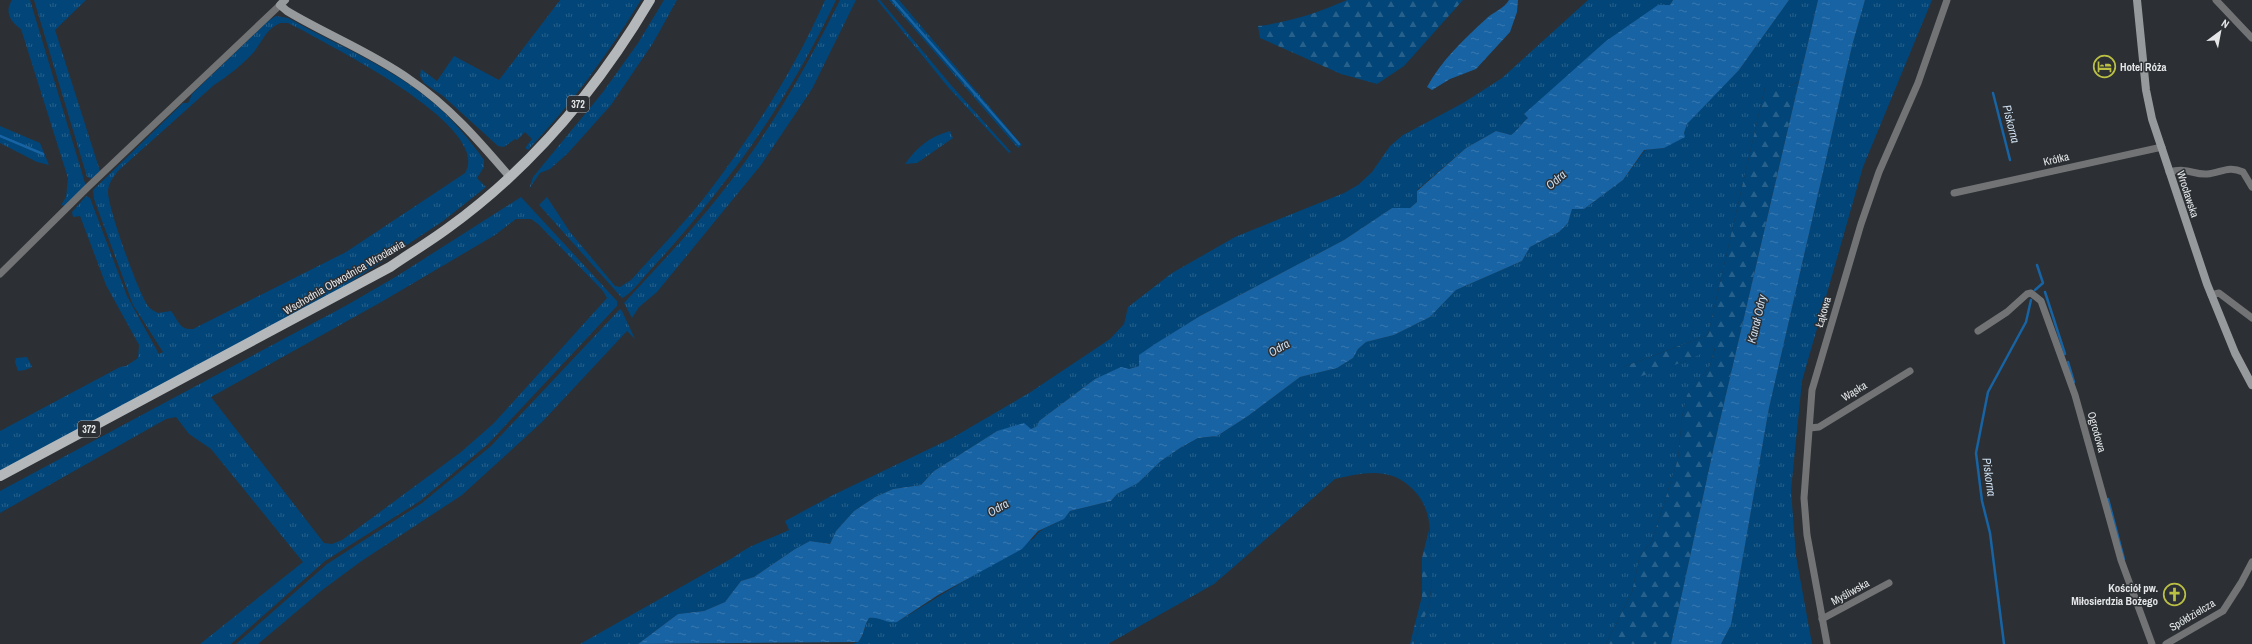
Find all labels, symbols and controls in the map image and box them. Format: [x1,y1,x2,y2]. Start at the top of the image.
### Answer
north arrow [2200,12,2240,52]
text: N [2219,16,2232,31]
hotel icon: Hotel Róża [2091,54,2117,80]
place label: Hotel Róża [2120,60,2167,74]
road number: 372 [567,96,589,112]
water label: Piskorna [1999,103,2024,145]
street label: Krótka [2042,149,2070,169]
water label: Odra [1542,166,1570,193]
street label: Wrocławska [2174,169,2202,219]
street label: Wschodnia Obwodnica Wrocławia [281,237,407,317]
water label: Kanał Odry [1744,292,1771,345]
street label: Łąkowa [1812,295,1834,329]
water label: Odra [1266,335,1293,360]
street label: Wąska [1839,378,1869,404]
street label: Ogrodowa [2085,410,2109,454]
road number: 372 [78,421,100,437]
water label: Piskorna [1978,457,2000,498]
water label: Odra [985,495,1012,520]
street label: Myśliwska [1828,576,1872,608]
place label: Kościół pw. Miłosierdzia Bożego [2071,581,2158,608]
church icon: Kościół pw. Miłosierdzia Bożego [2161,581,2187,607]
street label: Spółdzielcza [2166,596,2218,634]

